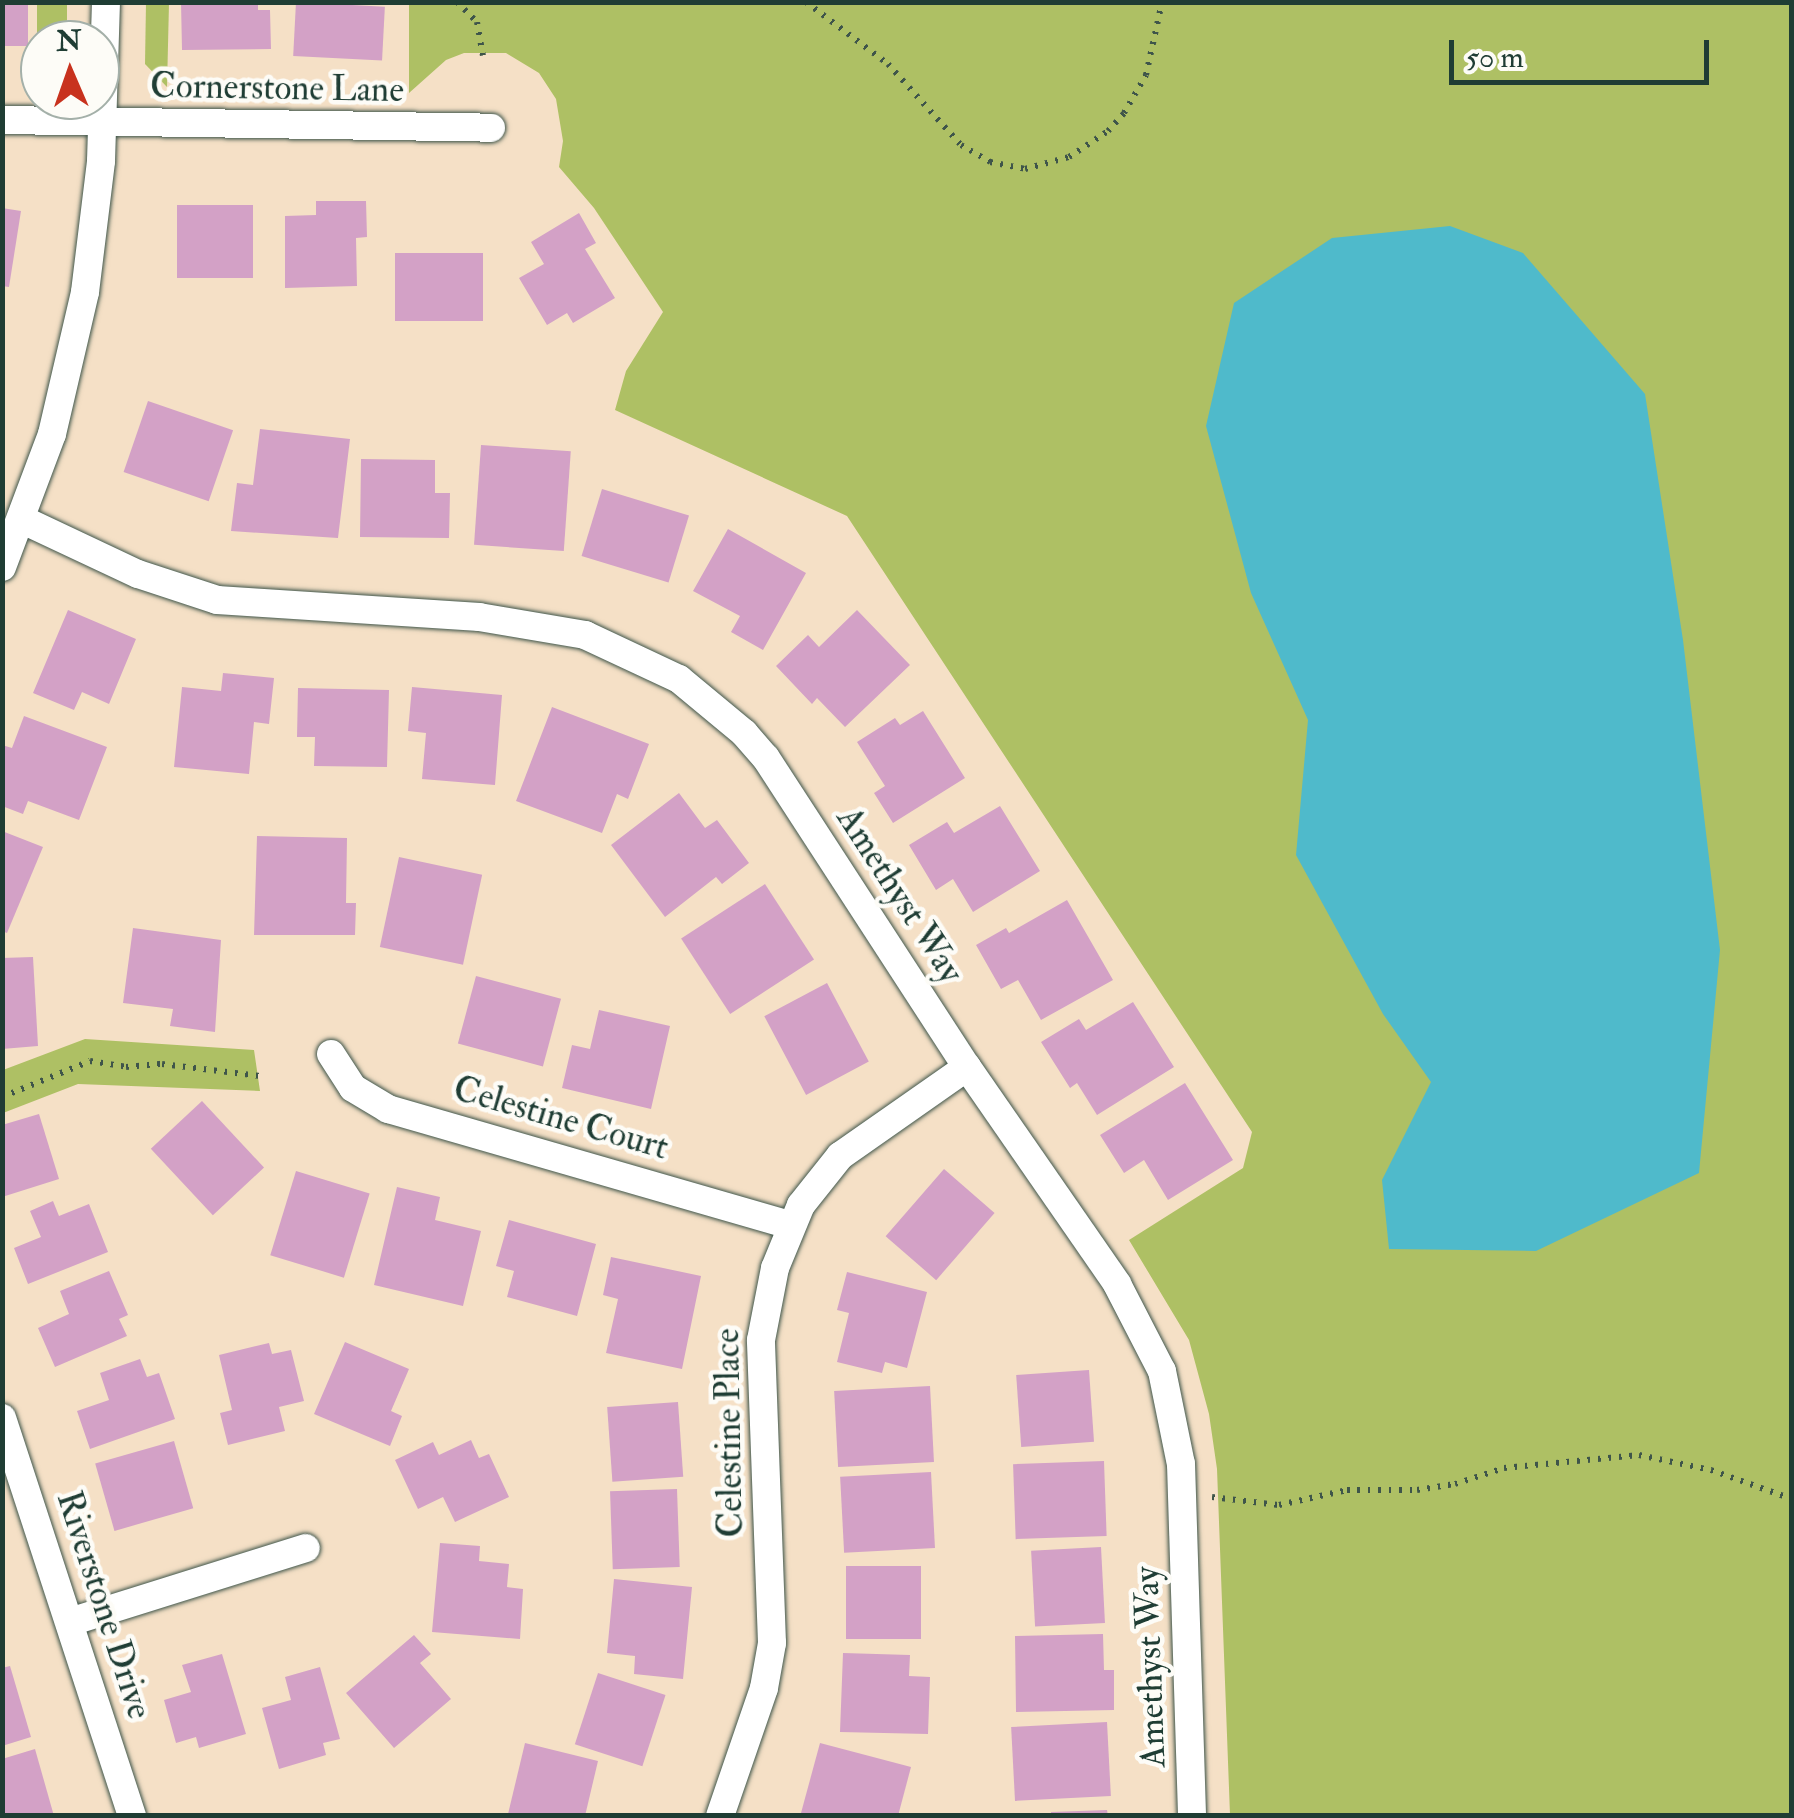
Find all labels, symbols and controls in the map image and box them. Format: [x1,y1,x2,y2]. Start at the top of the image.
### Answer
north arrow [20,20,120,120]
scale bar [1454,20,1714,82]
text: N [56,24,82,59]
text: 50 m [1466,39,1524,76]
street label: Cornerstone Lane [150,65,404,111]
street label: Amethyst Way [828,799,972,991]
street label: Celestine Court [449,1067,673,1169]
street label: Celestine Place [706,1328,752,1538]
street label: Riverstone Drive [47,1486,161,1724]
street label: Amethyst Way [1126,1566,1174,1768]

